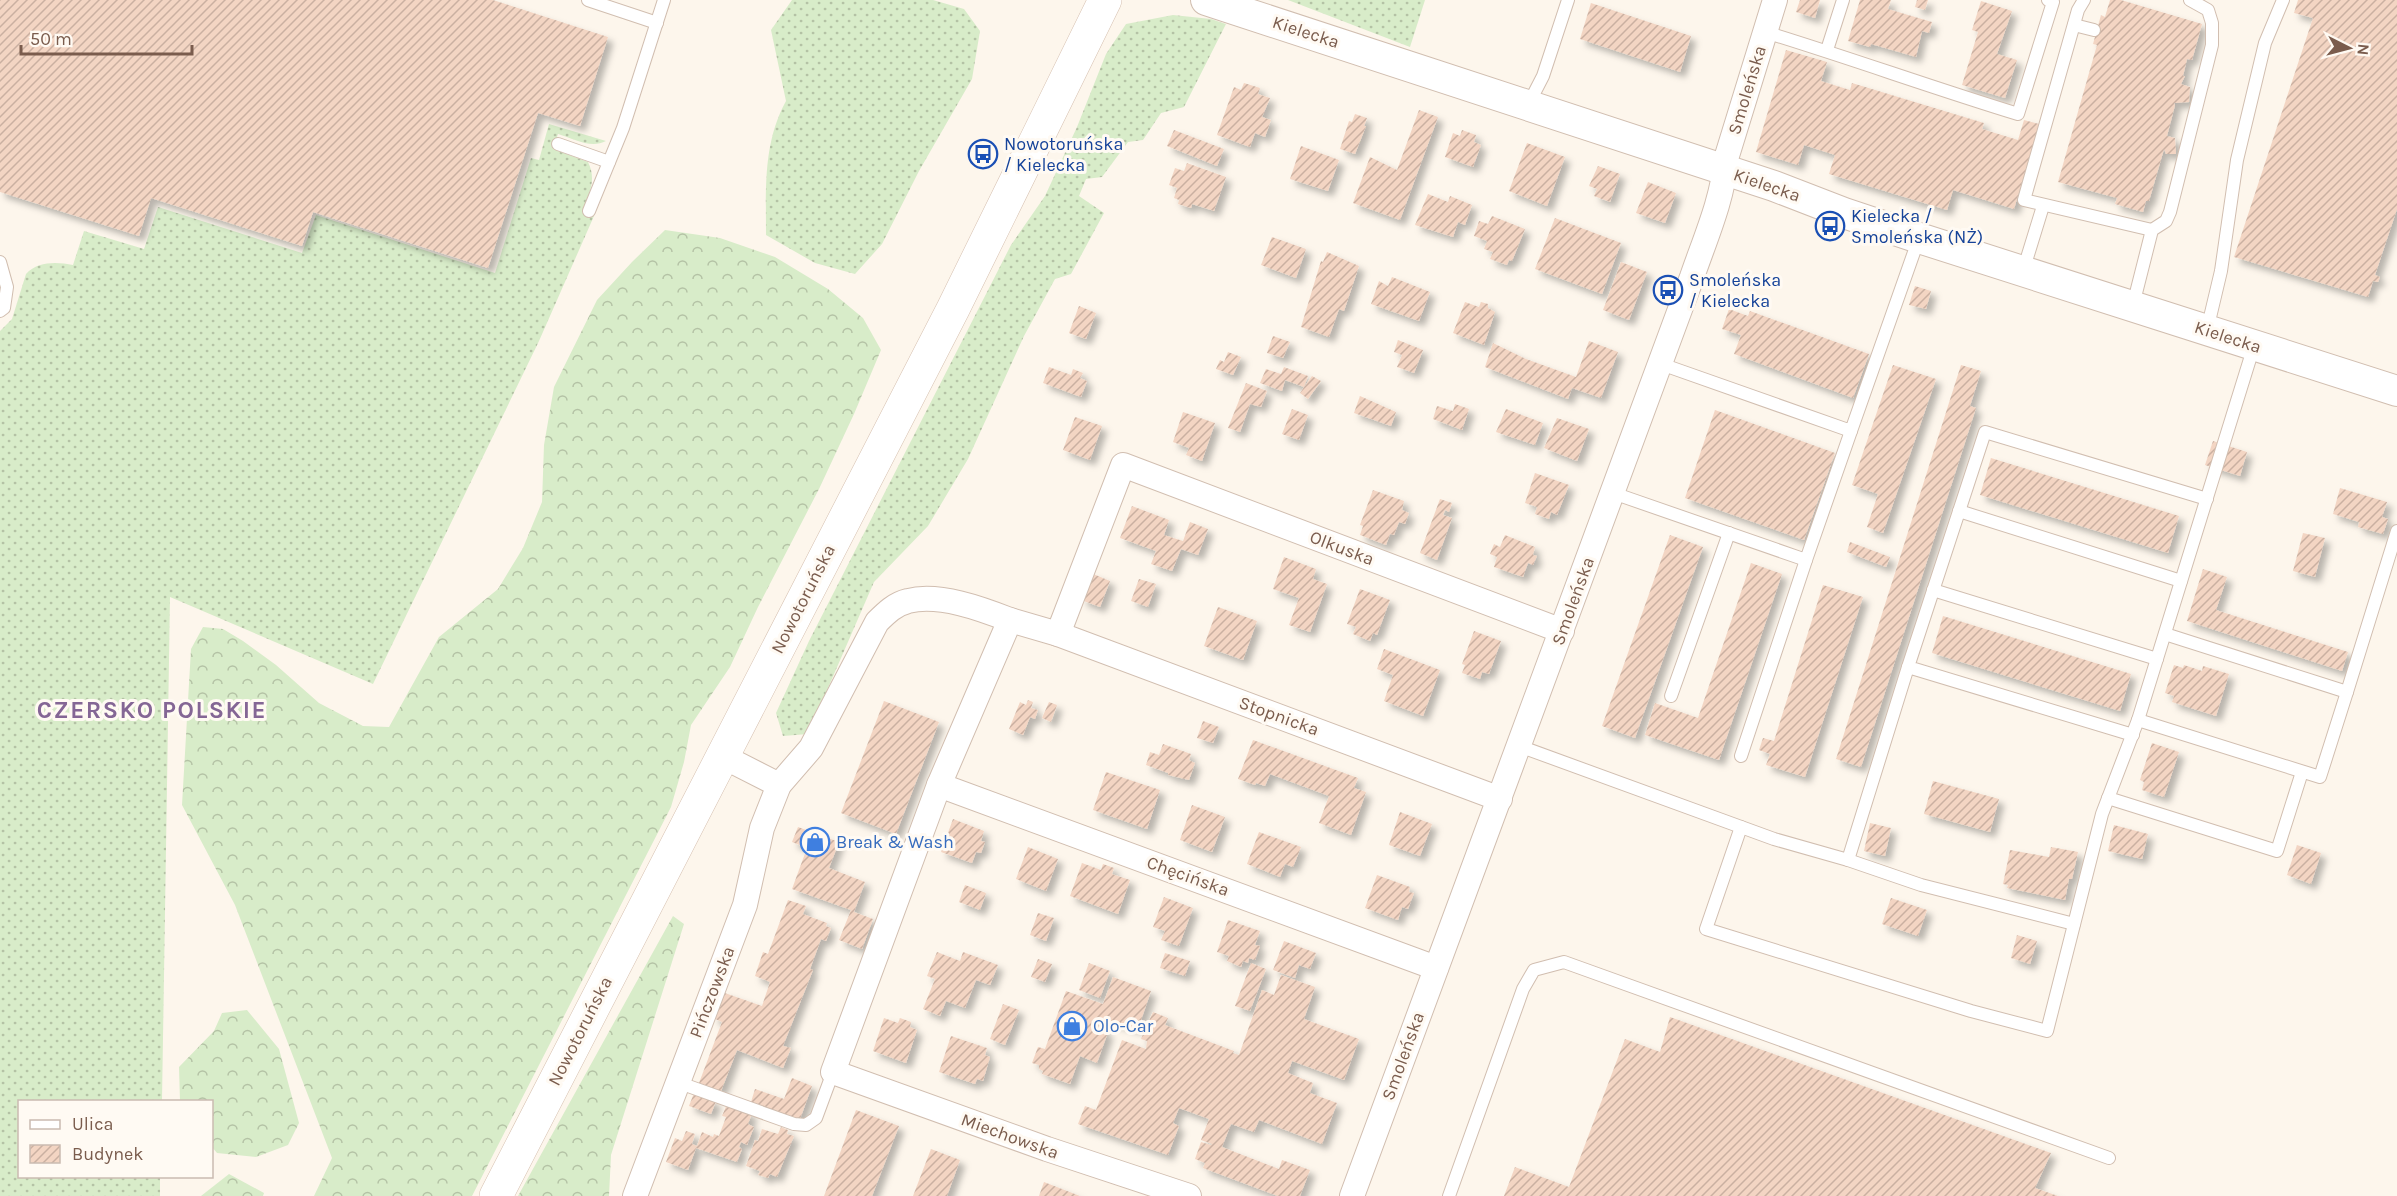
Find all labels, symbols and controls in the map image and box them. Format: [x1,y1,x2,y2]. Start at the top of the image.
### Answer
street label: Kielecka [1270,11,1342,53]
scale bar [21,18,192,56]
north arrow [2319,18,2379,78]
text: 50 m [30,28,72,50]
street label: Smoleńska [1723,43,1771,137]
text: N [2353,43,2373,56]
place label: Nowotoruńska / Kielecka [1004,133,1123,176]
bus stop icon: Nowotoruńska / Kielecka [967,138,999,170]
street label: Kielecka [1731,163,1803,207]
place label: Kielecka / Smoleńska (NŻ) [1851,205,1983,248]
bus stop icon: Kielecka / Smoleńska (NŻ) [1814,210,1846,242]
place label: Smoleńska / Kielecka [1689,269,1781,312]
bus stop icon: Smoleńska / Kielecka [1652,274,1684,306]
street label: Kielecka [2192,316,2264,358]
street label: Olkuska [1307,526,1377,570]
street label: Nowotoruńska [766,541,840,657]
street label: Smoleńska [1547,554,1599,648]
street label: Stopnicka [1236,691,1322,741]
district label: CZERSKO POLSKIE [37,696,267,724]
shop icon: Break & Wash [799,826,831,858]
place label: Break & Wash [836,831,954,853]
street label: Chęcińska [1144,851,1232,901]
street label: Pińczowska [684,943,740,1041]
street label: Nowotoruńska [543,973,617,1089]
street label: Smoleńska [1377,1009,1429,1103]
shop icon: Olo-Car [1056,1010,1088,1042]
place label: Olo-Car [1093,1015,1154,1037]
legend [18,1100,213,1178]
street label: Miechowska [958,1108,1062,1164]
text: Ulica [72,1113,113,1135]
text: Budynek [72,1143,143,1165]

